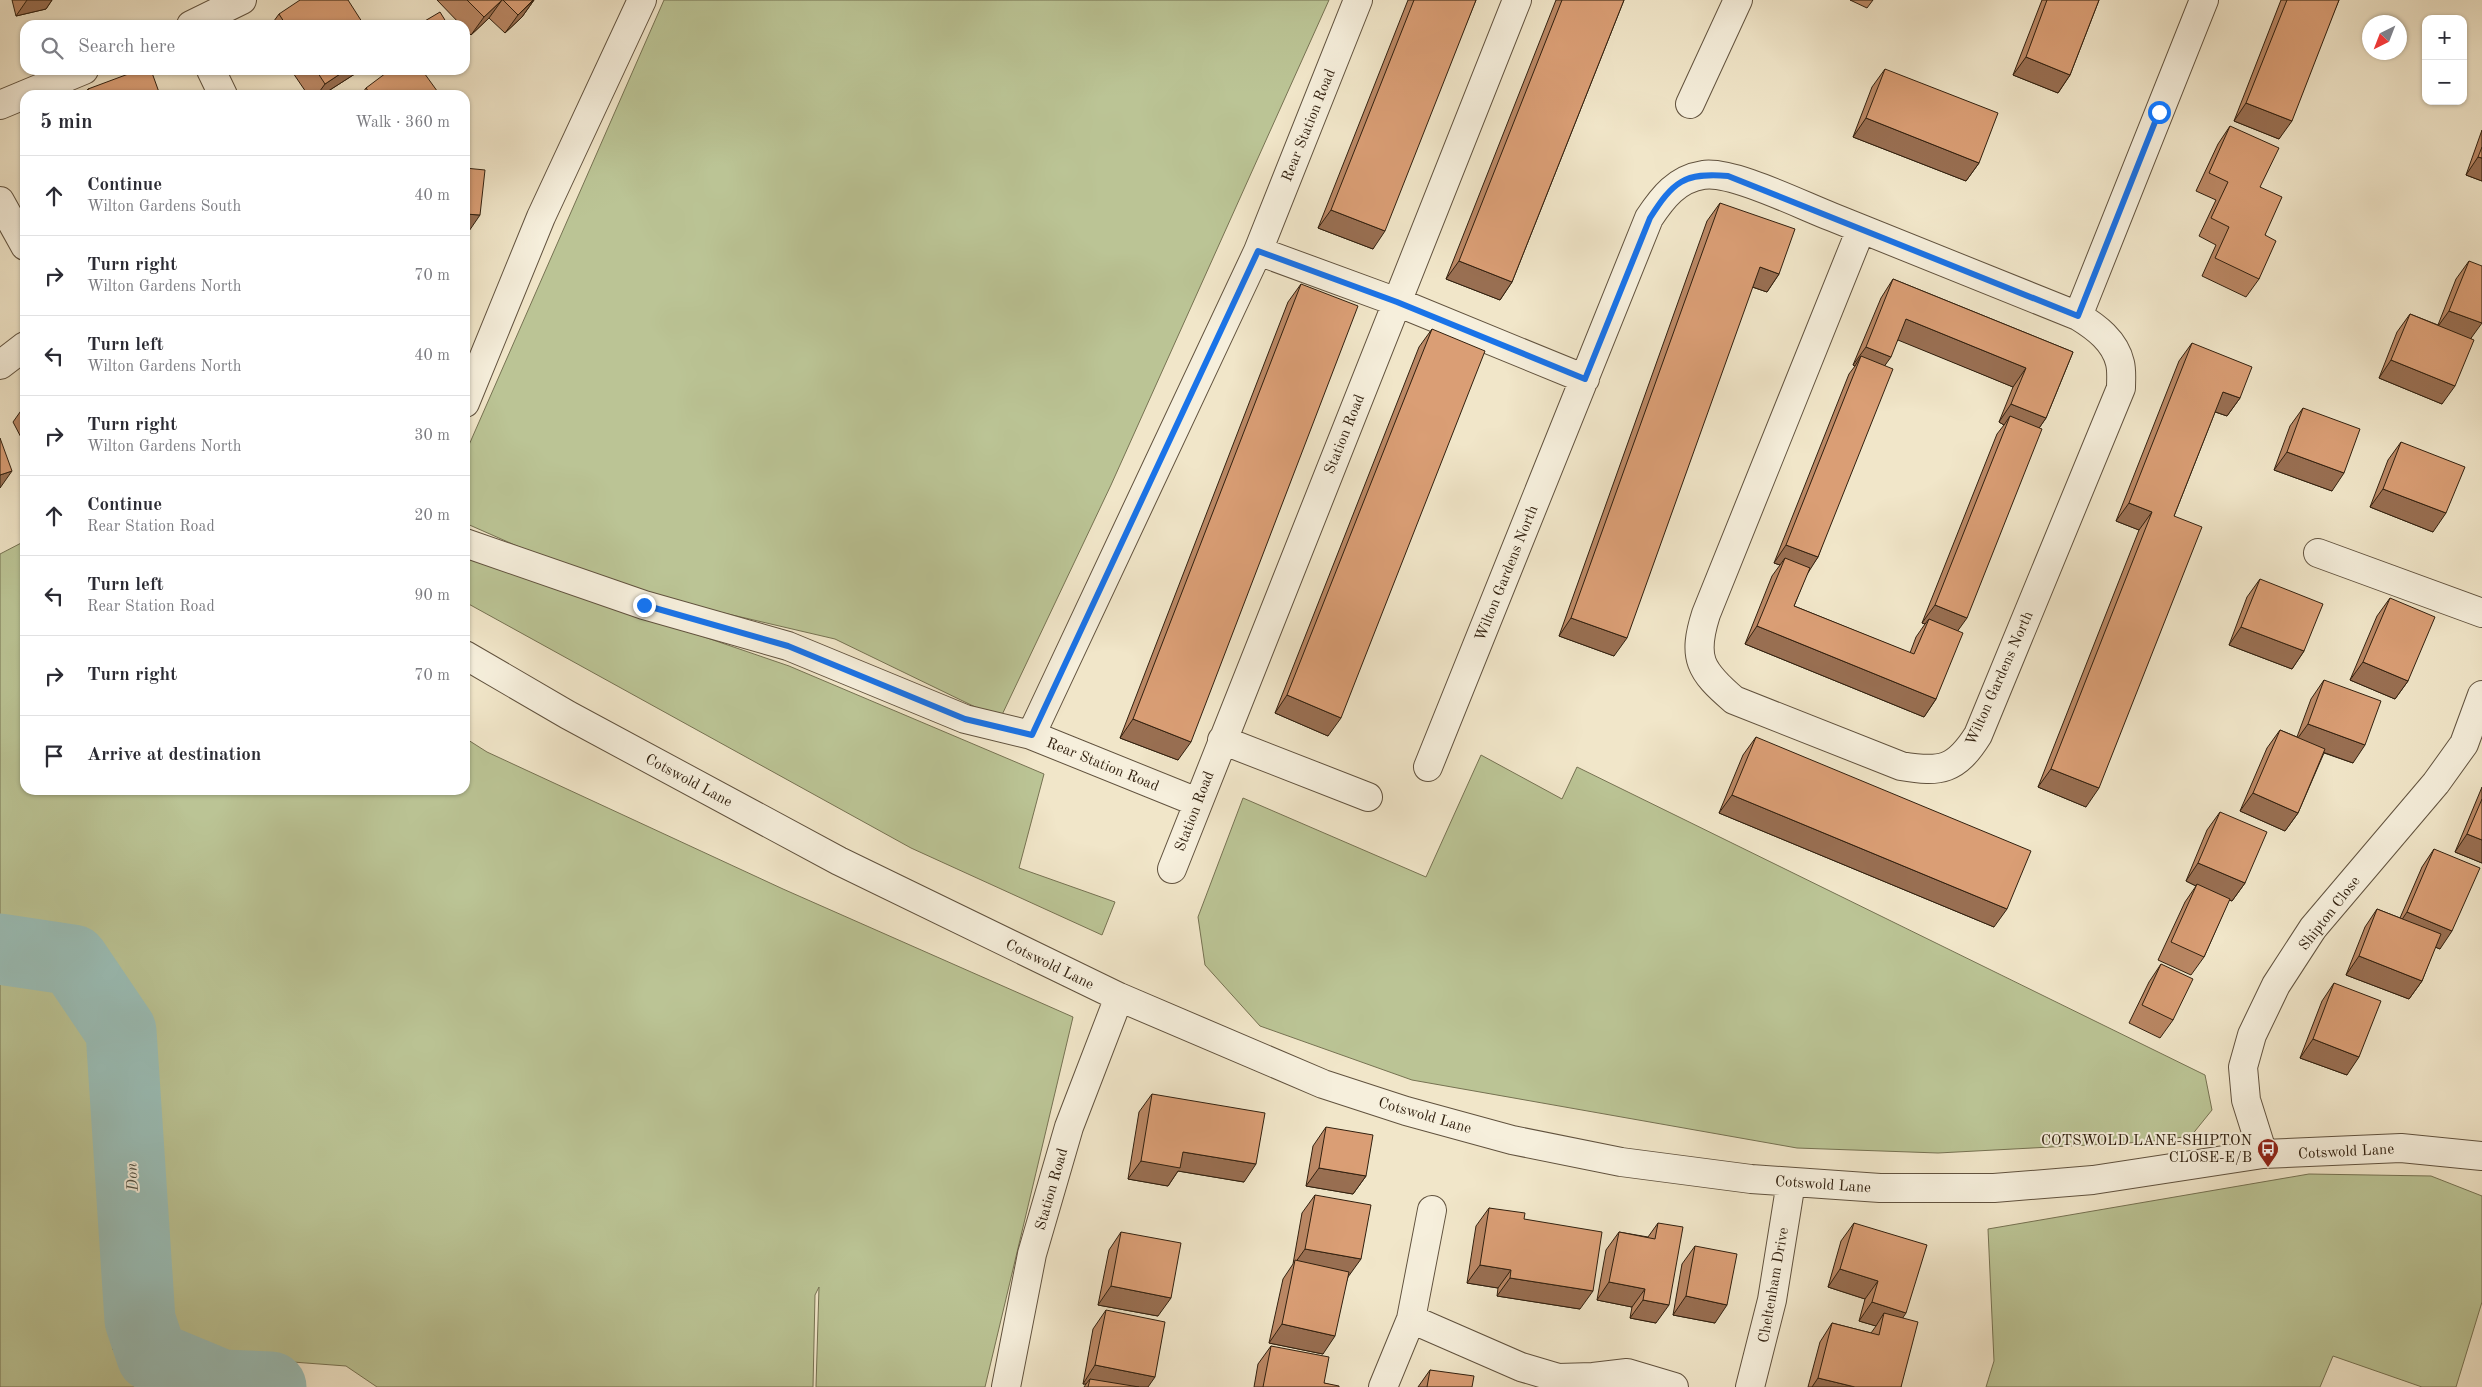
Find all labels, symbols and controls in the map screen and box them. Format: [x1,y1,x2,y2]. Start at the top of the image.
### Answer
north arrow [2362,15,2407,60]
map controls [2422,15,2467,105]
button: + [2422,15,2467,60]
search box [20,20,470,75]
icon: search [38,34,66,62]
text: Search here [78,38,175,57]
button: − [2422,60,2467,105]
street label: Rear Station Road [1280,67,1339,184]
route start [2148,101,2171,124]
text: 5 min [40,112,93,133]
text: Walk · 360 m [355,115,450,131]
text: Continue [87,176,162,195]
icon: ahead [40,182,68,210]
text: 40 m [414,188,450,204]
text: Wilton Gardens South [87,199,241,215]
text: Turn right [87,256,177,275]
icon: right [40,262,68,290]
text: 70 m [414,268,450,284]
text: Wilton Gardens North [87,279,242,295]
text: Turn left [87,336,164,355]
icon: left [40,342,68,370]
text: 40 m [414,348,450,364]
text: Wilton Gardens North [87,359,242,375]
street label: Station Road [1323,392,1368,477]
text: Turn right [87,416,177,435]
icon: right [40,422,68,450]
text: 30 m [414,428,450,444]
text: Wilton Gardens North [87,439,242,455]
text: Continue [87,496,162,515]
icon: ahead [40,502,68,530]
street label: Wilton Gardens North [1473,504,1541,644]
text: 20 m [414,508,450,524]
text: Rear Station Road [87,519,215,535]
text: Turn left [87,576,164,595]
icon: left [40,582,68,610]
text: 90 m [414,588,450,604]
route end [633,594,656,617]
text: Rear Station Road [87,599,215,615]
street label: Wilton Gardens North [1964,609,2037,748]
icon: right [40,662,68,690]
text: Turn right [87,666,177,685]
text: 70 m [414,668,450,684]
street label: Rear Station Road [1044,736,1161,795]
icon: arrive [40,742,68,770]
text: Arrive at destination [87,746,261,765]
street label: Cotswold Lane [642,752,734,811]
street label: Station Road [1173,769,1218,854]
street label: Shipton Close [2297,874,2364,954]
street label: Cotswold Lane [1003,938,1096,993]
street label: Cotswold Lane [1376,1096,1473,1137]
place label: COTSWOLD LANE-SHIPTON CLOSE-E/B [2041,1134,2252,1166]
bus stop icon: COTSWOLD LANE-SHIPTON CLOSE-E/B [2256,1137,2280,1168]
street label: Cotswold Lane [2298,1142,2395,1163]
street label: Station Road [1034,1147,1071,1232]
water label: Don [124,1162,142,1193]
street label: Cotswold Lane [1774,1175,1871,1196]
street label: Cheltenham Drive [1757,1226,1792,1344]

